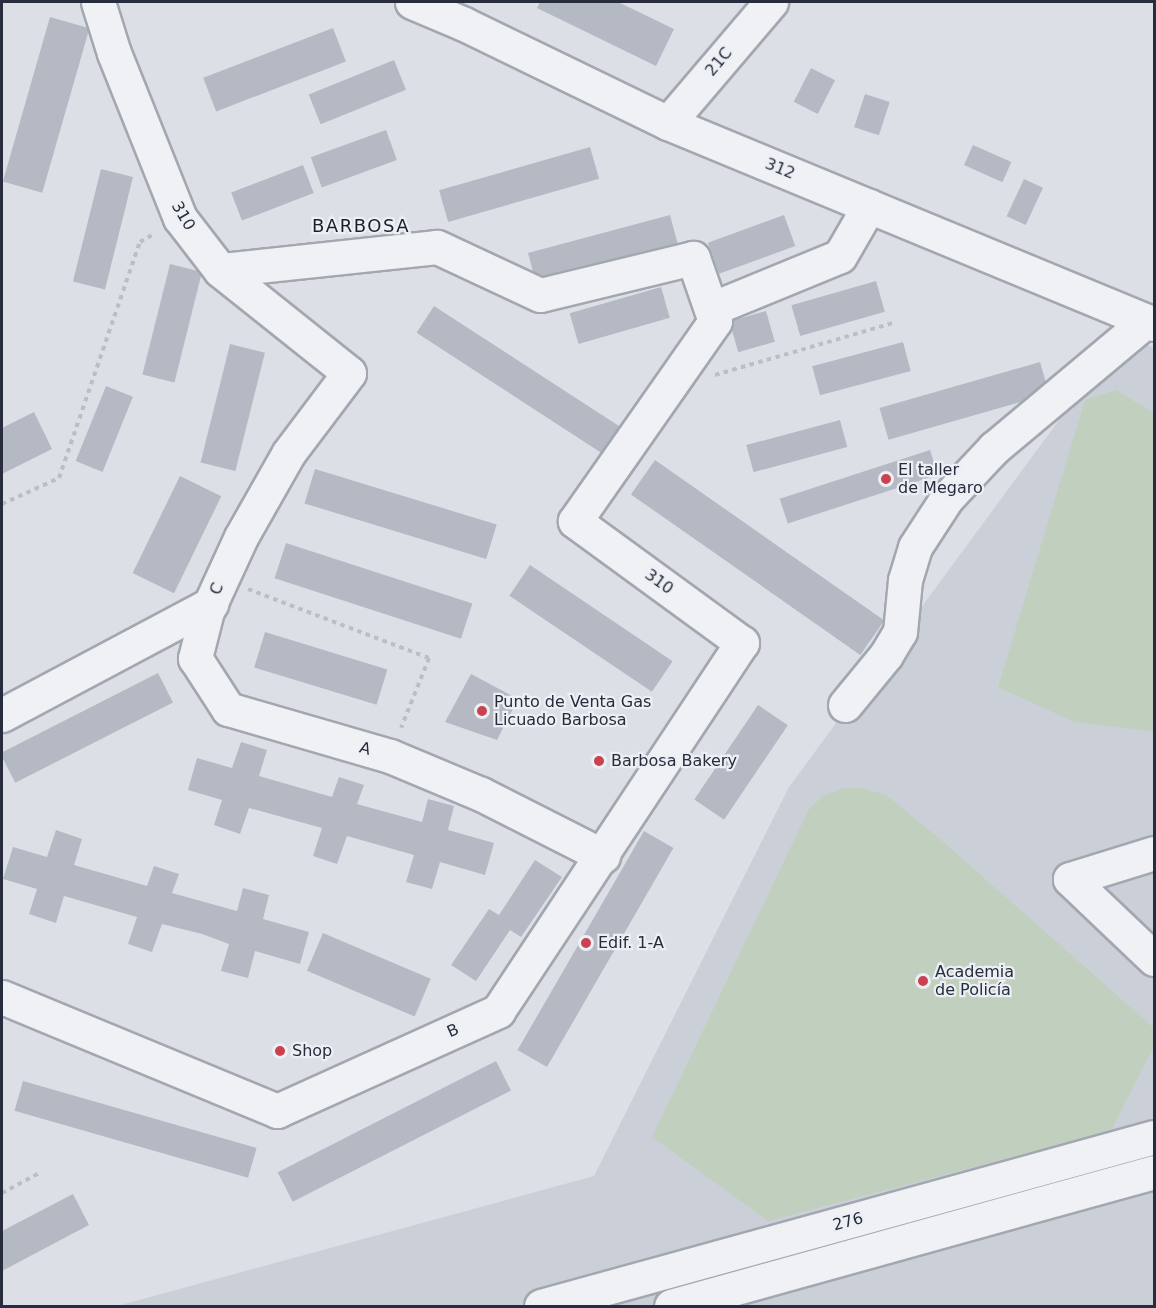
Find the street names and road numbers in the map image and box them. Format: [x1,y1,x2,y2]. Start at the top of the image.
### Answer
street label: 21C [702,44,736,80]
street label: 312 [762,154,798,184]
street label: 310 [167,198,199,234]
street label: 310 [641,565,677,599]
street label: C [206,580,228,598]
street label: A [357,738,373,760]
street label: B [444,1020,462,1042]
street label: 276 [831,1209,865,1235]

